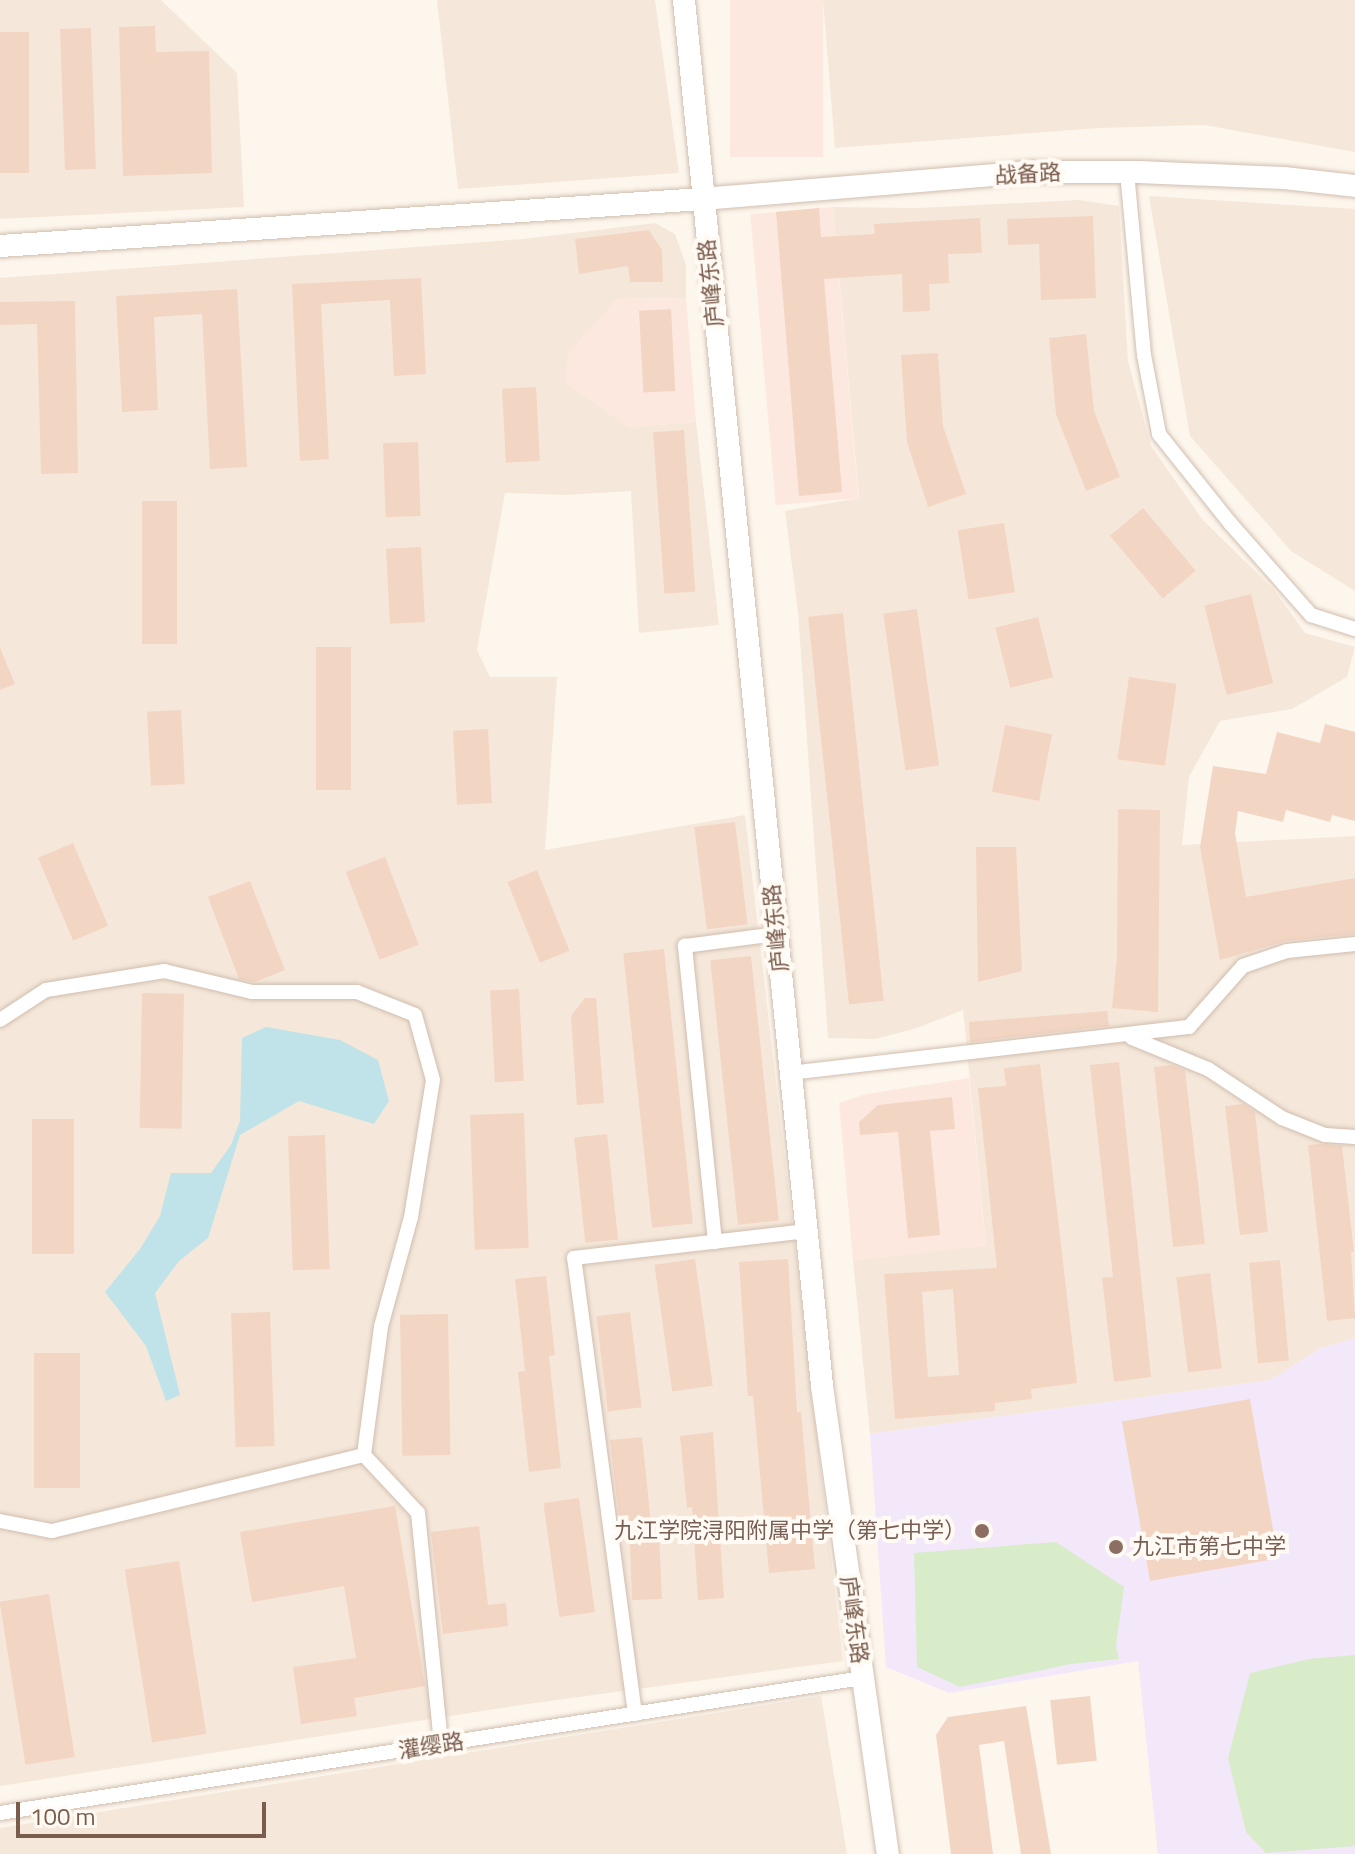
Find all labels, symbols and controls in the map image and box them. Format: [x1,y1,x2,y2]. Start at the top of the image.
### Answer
street label: 战备路 [994,159,1062,189]
street label: 庐峰东路 [693,238,729,328]
street label: 庐峰东路 [758,883,794,973]
place label: 九江学院浔阳附属中学（第七中学） [614,1518,966,1544]
marker: 九江学院浔阳附属中学（第七中学） [973,1522,991,1540]
place label: 九江市第七中学 [1132,1534,1286,1560]
marker: 九江市第七中学 [1107,1538,1125,1556]
street label: 庐峰东路 [835,1575,873,1665]
street label: 灌缨路 [396,1728,466,1764]
scale bar [20,1786,270,1836]
text: 100 m [30,1798,96,1834]

